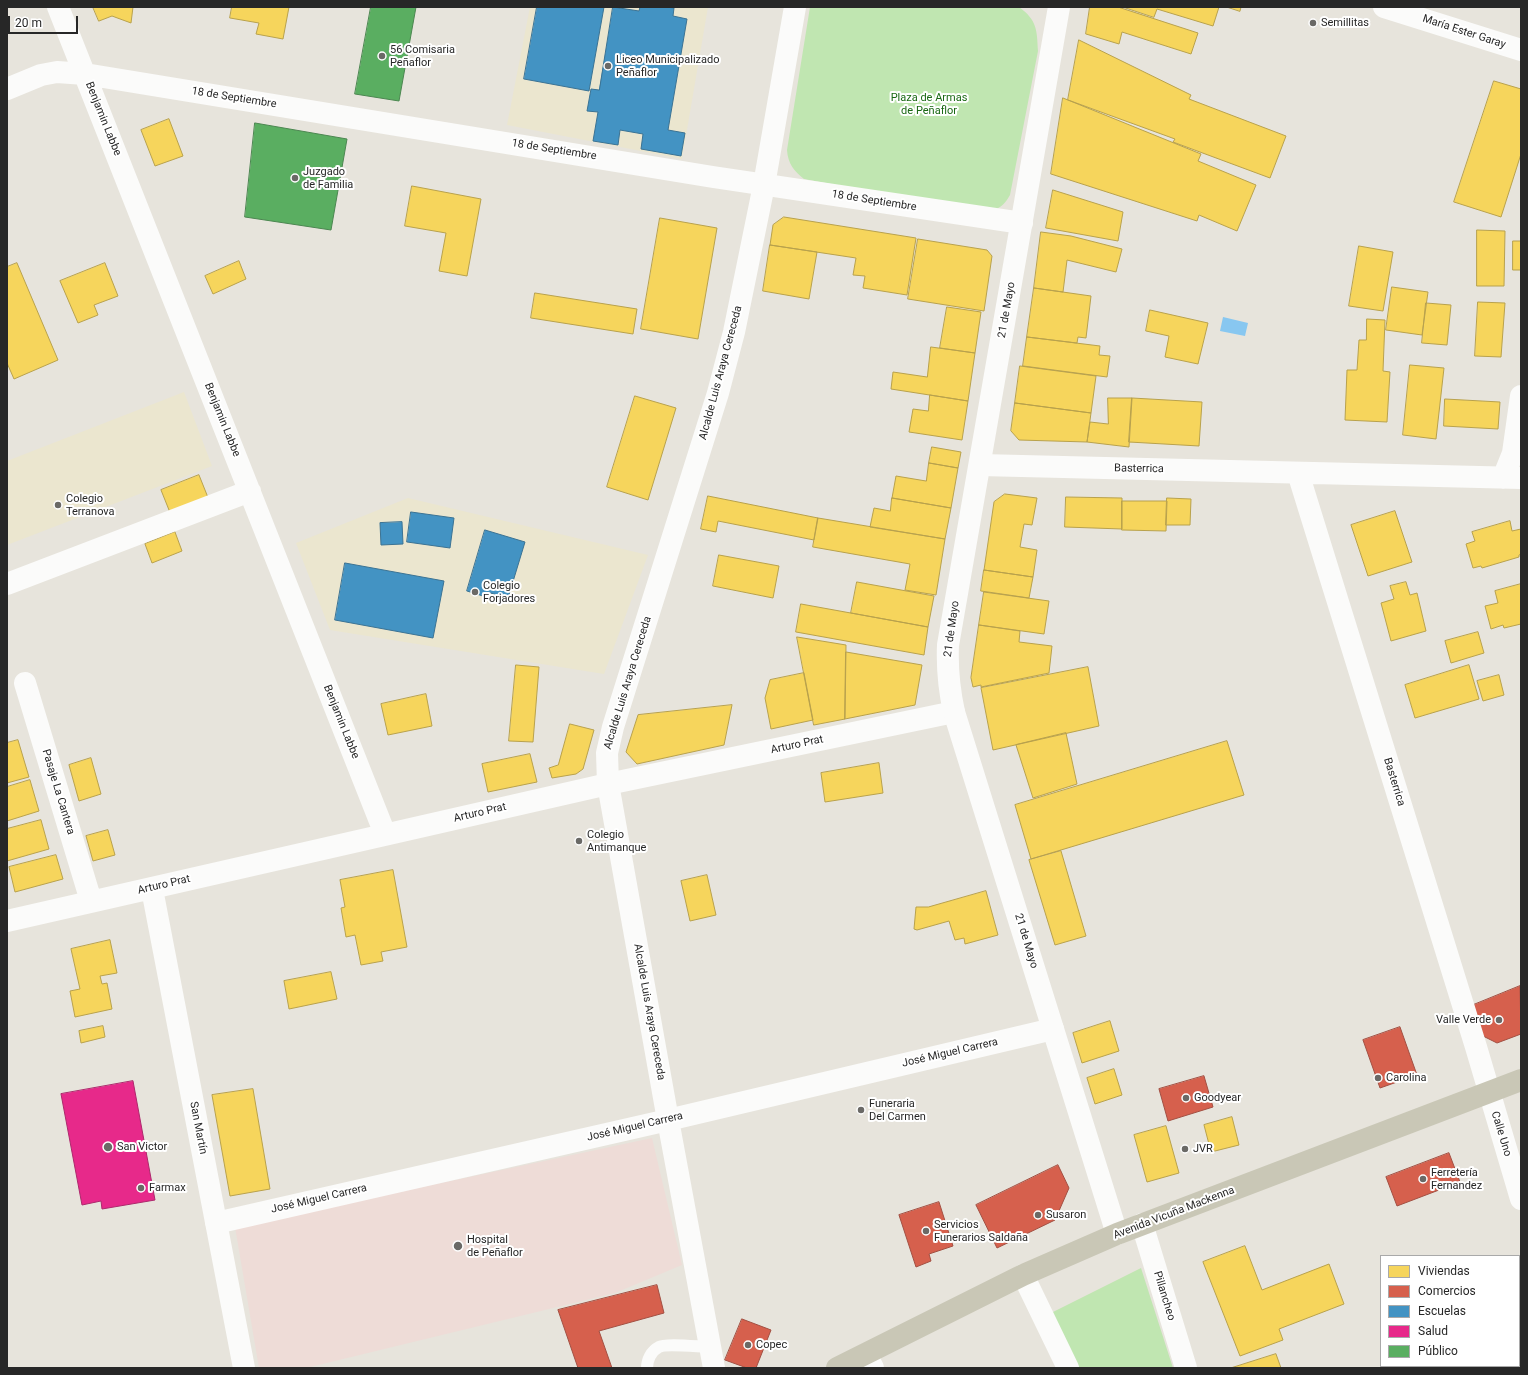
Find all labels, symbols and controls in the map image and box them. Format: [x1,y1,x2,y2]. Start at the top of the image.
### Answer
scale bar [10,8,80,34]
street label: María Ester Garay [1421,12,1507,52]
text: 20 m [15,16,42,30]
place label: Semillitas [1321,16,1369,30]
marker: Semillitas [1308,18,1318,28]
place label: 56 Comisaria Peñaflor [390,43,455,69]
marker: 56 Comisaria Peñaflor [377,51,387,61]
place label: Liceo Municipalizado Peñaflor [616,53,719,79]
marker: Liceo Municipalizado Peñaflor [603,61,613,71]
street label: Benjamin Labbe [82,80,124,158]
street label: 18 de Septiembre [191,85,277,111]
park label: Plaza de Armas de Peñaflor [891,91,967,117]
street label: 18 de Septiembre [511,137,597,163]
place label: Juzgado de Familia [303,165,353,191]
marker: Juzgado de Familia [290,173,300,183]
street label: 18 de Septiembre [831,188,917,214]
street label: 21 de Mayo [996,281,1018,339]
street label: Alcalde Luis Araya Cereceda [697,304,745,442]
street label: Benjamin Labbe [201,381,243,459]
street label: Basterrica [1114,462,1164,476]
place label: Colegio Terranova [66,492,115,518]
marker: Colegio Terranova [53,500,63,510]
place label: Colegio Forjadores [483,579,535,605]
marker: Colegio Forjadores [470,587,480,597]
street label: 21 de Mayo [942,600,962,658]
street label: Alcalde Luis Araya Cereceda [601,615,655,751]
street label: Benjamin Labbe [320,683,362,761]
street label: Arturo Prat [769,733,825,757]
street label: Pasaje La Cantera [39,748,77,836]
street label: Basterrica [1380,756,1408,808]
street label: Arturo Prat [452,801,508,825]
place label: Colegio Antimanque [587,828,646,854]
marker: Colegio Antimanque [574,836,584,846]
street label: Arturo Prat [136,873,192,897]
street label: 21 de Mayo [1011,912,1041,970]
street label: Alcalde Luis Araya Cereceda [630,943,668,1081]
place label: Valle Verde [1436,1013,1491,1027]
marker: Valle Verde [1494,1015,1504,1025]
street label: José Miguel Carrera [901,1036,999,1070]
place label: Carolina [1386,1071,1426,1085]
marker: Carolina [1373,1073,1383,1083]
place label: Goodyear [1194,1091,1241,1105]
marker: Goodyear [1181,1093,1191,1103]
place label: Funeraria Del Carmen [869,1097,926,1123]
street label: San Martín [186,1101,210,1155]
marker: Funeraria Del Carmen [856,1105,866,1115]
street label: José Miguel Carrera [586,1110,684,1144]
street label: Calle Uno [1488,1110,1514,1158]
place label: San Victor [117,1140,167,1154]
marker: San Victor [102,1141,114,1153]
place label: JVR [1193,1142,1213,1156]
marker: JVR [1180,1144,1190,1154]
place label: Ferretería Fernandez [1431,1166,1482,1192]
marker: Ferretería Fernandez [1418,1174,1428,1184]
place label: Farmax [149,1181,186,1195]
street label: José Miguel Carrera [270,1182,368,1216]
marker: Farmax [136,1183,146,1193]
street label: Avenida Vicuña Mackenna [1112,1184,1236,1242]
place label: Susaron [1046,1208,1086,1222]
marker: Susaron [1033,1210,1043,1220]
place label: Servicios Funerarios Saldaña [934,1218,1028,1244]
marker: Servicios Funerarios Saldaña [921,1226,931,1236]
place label: Hospital de Peñaflor [467,1233,523,1259]
marker: Hospital de Peñaflor [452,1240,464,1252]
legend [1380,1255,1520,1367]
text: Viviendas [1418,1264,1470,1278]
street label: Pillancheo [1150,1270,1178,1322]
text: Comercios [1418,1284,1476,1298]
text: Escuelas [1418,1304,1466,1318]
text: Salud [1418,1324,1448,1338]
place label: Copec [756,1338,787,1352]
marker: Copec [743,1340,753,1350]
text: Público [1418,1344,1458,1358]

